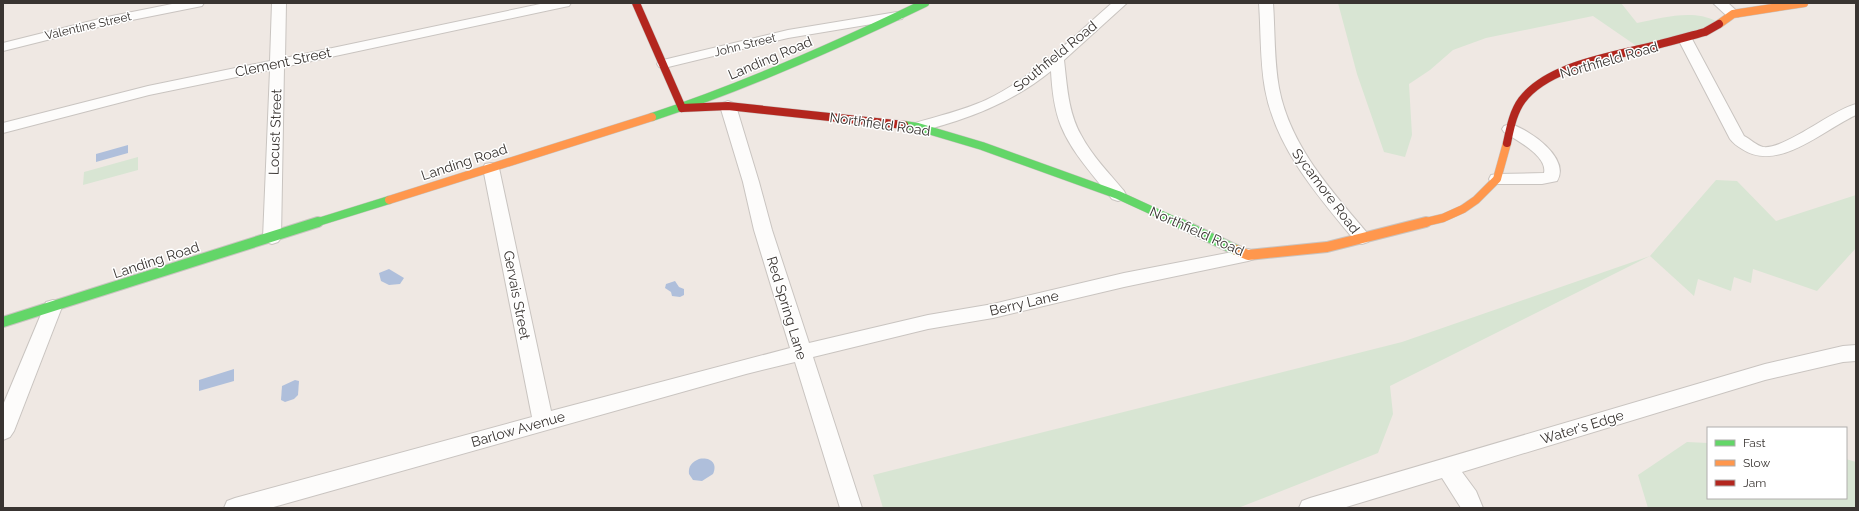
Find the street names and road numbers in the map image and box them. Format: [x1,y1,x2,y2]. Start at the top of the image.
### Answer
street label: Valentine Street [43,9,133,43]
street label: Southfield Road [1010,17,1100,95]
street label: John Street [713,31,777,59]
street label: Landing Road [726,33,814,83]
street label: Northfield Road [1558,38,1660,82]
street label: Clement Street [233,44,333,80]
street label: Locust Street [266,88,285,175]
street label: Northfield Road [829,109,931,139]
street label: Landing Road [419,141,509,183]
street label: Sycamore Road [1289,145,1363,237]
street label: Northfield Road [1147,203,1247,259]
street label: Landing Road [111,239,201,281]
street label: Gervais Street [501,249,534,341]
street label: Red Spring Lane [764,254,810,362]
street label: Berry Lane [988,287,1060,319]
street label: Water's Edge [1539,407,1625,447]
street label: Barlow Avenue [469,408,567,450]

